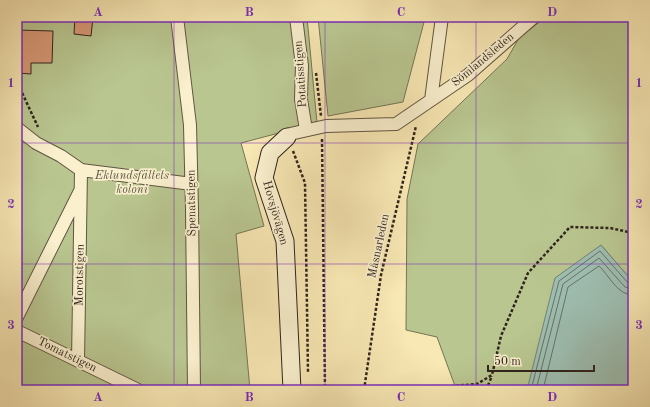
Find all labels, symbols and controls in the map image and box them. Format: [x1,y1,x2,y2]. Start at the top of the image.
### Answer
text: A [93,6,103,19]
text: B [244,6,254,19]
text: C [397,6,405,19]
text: D [547,6,557,19]
street label: Sömlandsleden [450,30,517,89]
street label: Potatisstigen [293,39,309,108]
text: 1 [7,77,15,90]
text: 1 [635,77,643,90]
park label: Eklundsfältets koloni [94,169,169,196]
street label: Spenatstigen [185,169,199,237]
street label: Hovsjövägen [260,179,290,247]
text: 2 [7,198,15,211]
text: 2 [635,198,643,211]
street label: Måsnarleden [366,212,392,279]
street label: Morotstigen [73,243,87,306]
text: 3 [7,319,15,332]
text: 3 [635,319,643,332]
street label: Tomatstigen [35,335,99,375]
scale bar [488,347,594,373]
text: 50 m [494,355,521,368]
text: A [93,391,103,404]
text: B [244,391,254,404]
text: C [397,391,405,404]
text: D [547,391,557,404]

